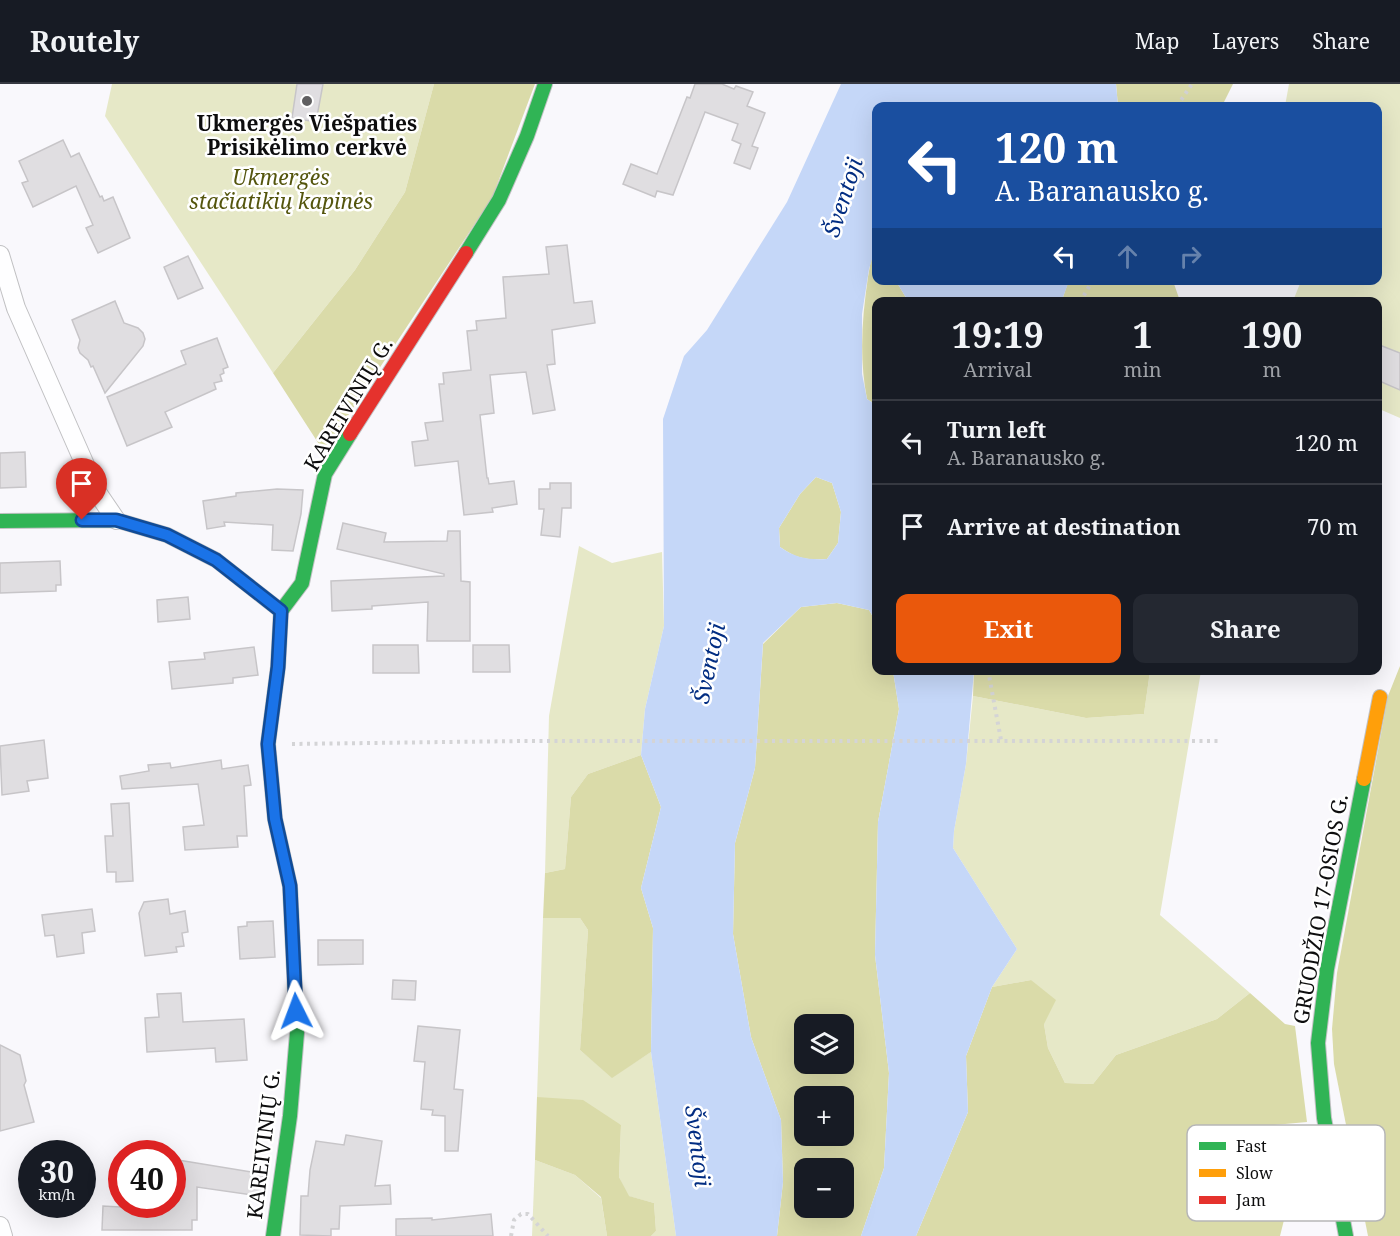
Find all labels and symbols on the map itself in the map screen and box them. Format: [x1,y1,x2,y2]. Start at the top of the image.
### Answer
marker: Ukmergės Viešpaties Prisikėlimo cerkvė [300,94,314,108]
place label: Ukmergės Viešpaties Prisikėlimo cerkvė [197,109,417,161]
water label: Šventoji [815,153,869,240]
park label: Ukmergės stačiatikių kapinės [189,163,373,215]
street label: KAREIVINIŲ G. [297,332,399,476]
pin [56,458,107,520]
water label: Šventoji [685,620,731,706]
street label: GRUODŽIO 17-OSIOS G. [1286,792,1354,1026]
position arrow [264,979,328,1043]
street label: KAREIVINIŲ G. [240,1068,286,1220]
water label: Šventoji [679,1104,719,1189]
legend [1187,1125,1385,1221]
text: Fast [1236,1135,1267,1157]
speed limit sign: 40 [108,1140,186,1218]
text: Slow [1236,1162,1273,1184]
text: Jam [1235,1189,1266,1211]

